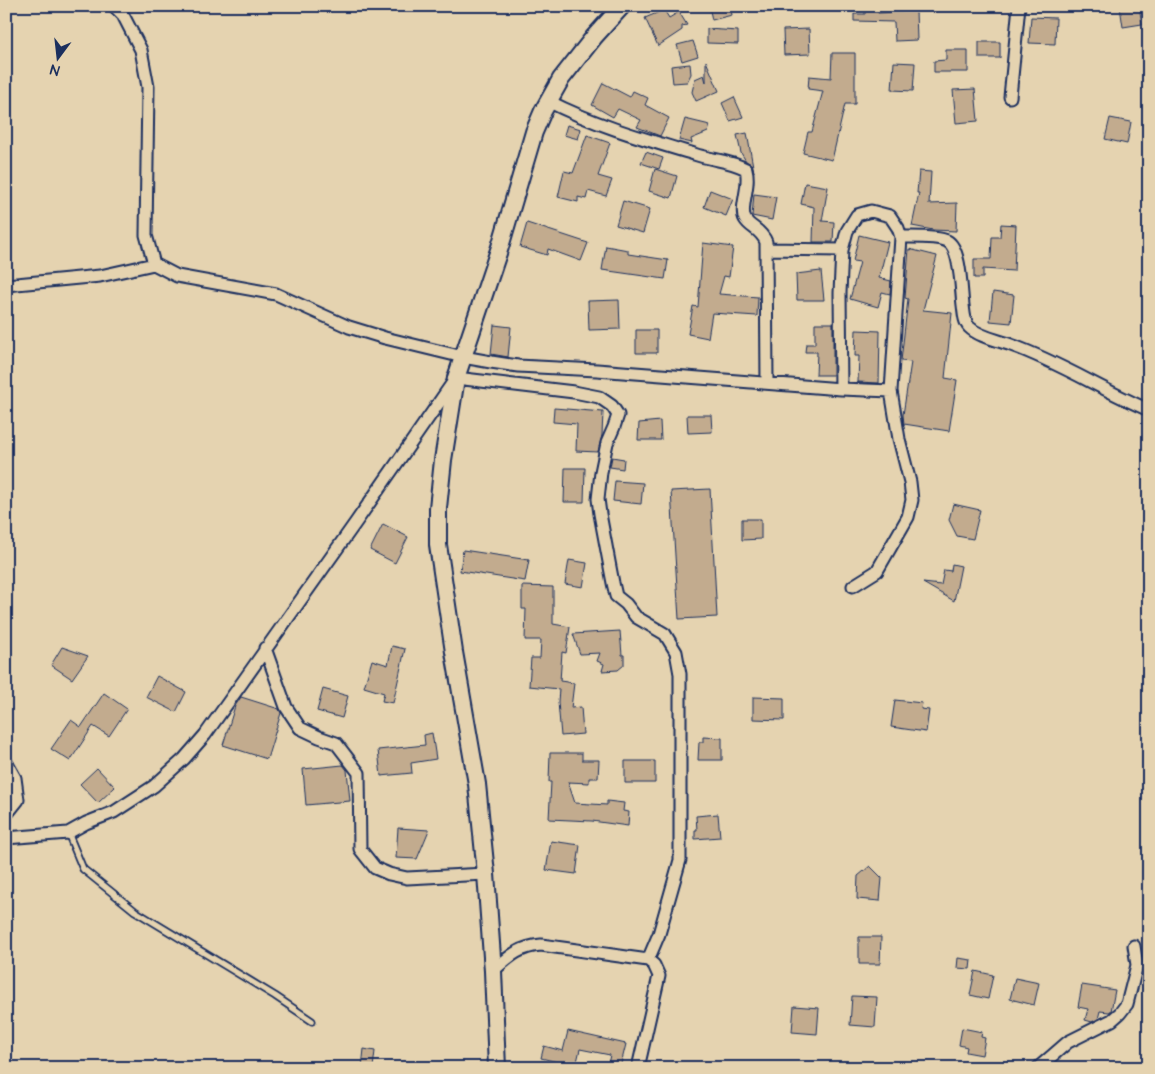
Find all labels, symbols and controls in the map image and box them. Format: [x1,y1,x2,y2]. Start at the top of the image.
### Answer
north arrow [32,32,82,82]
text: N [48,59,62,80]

